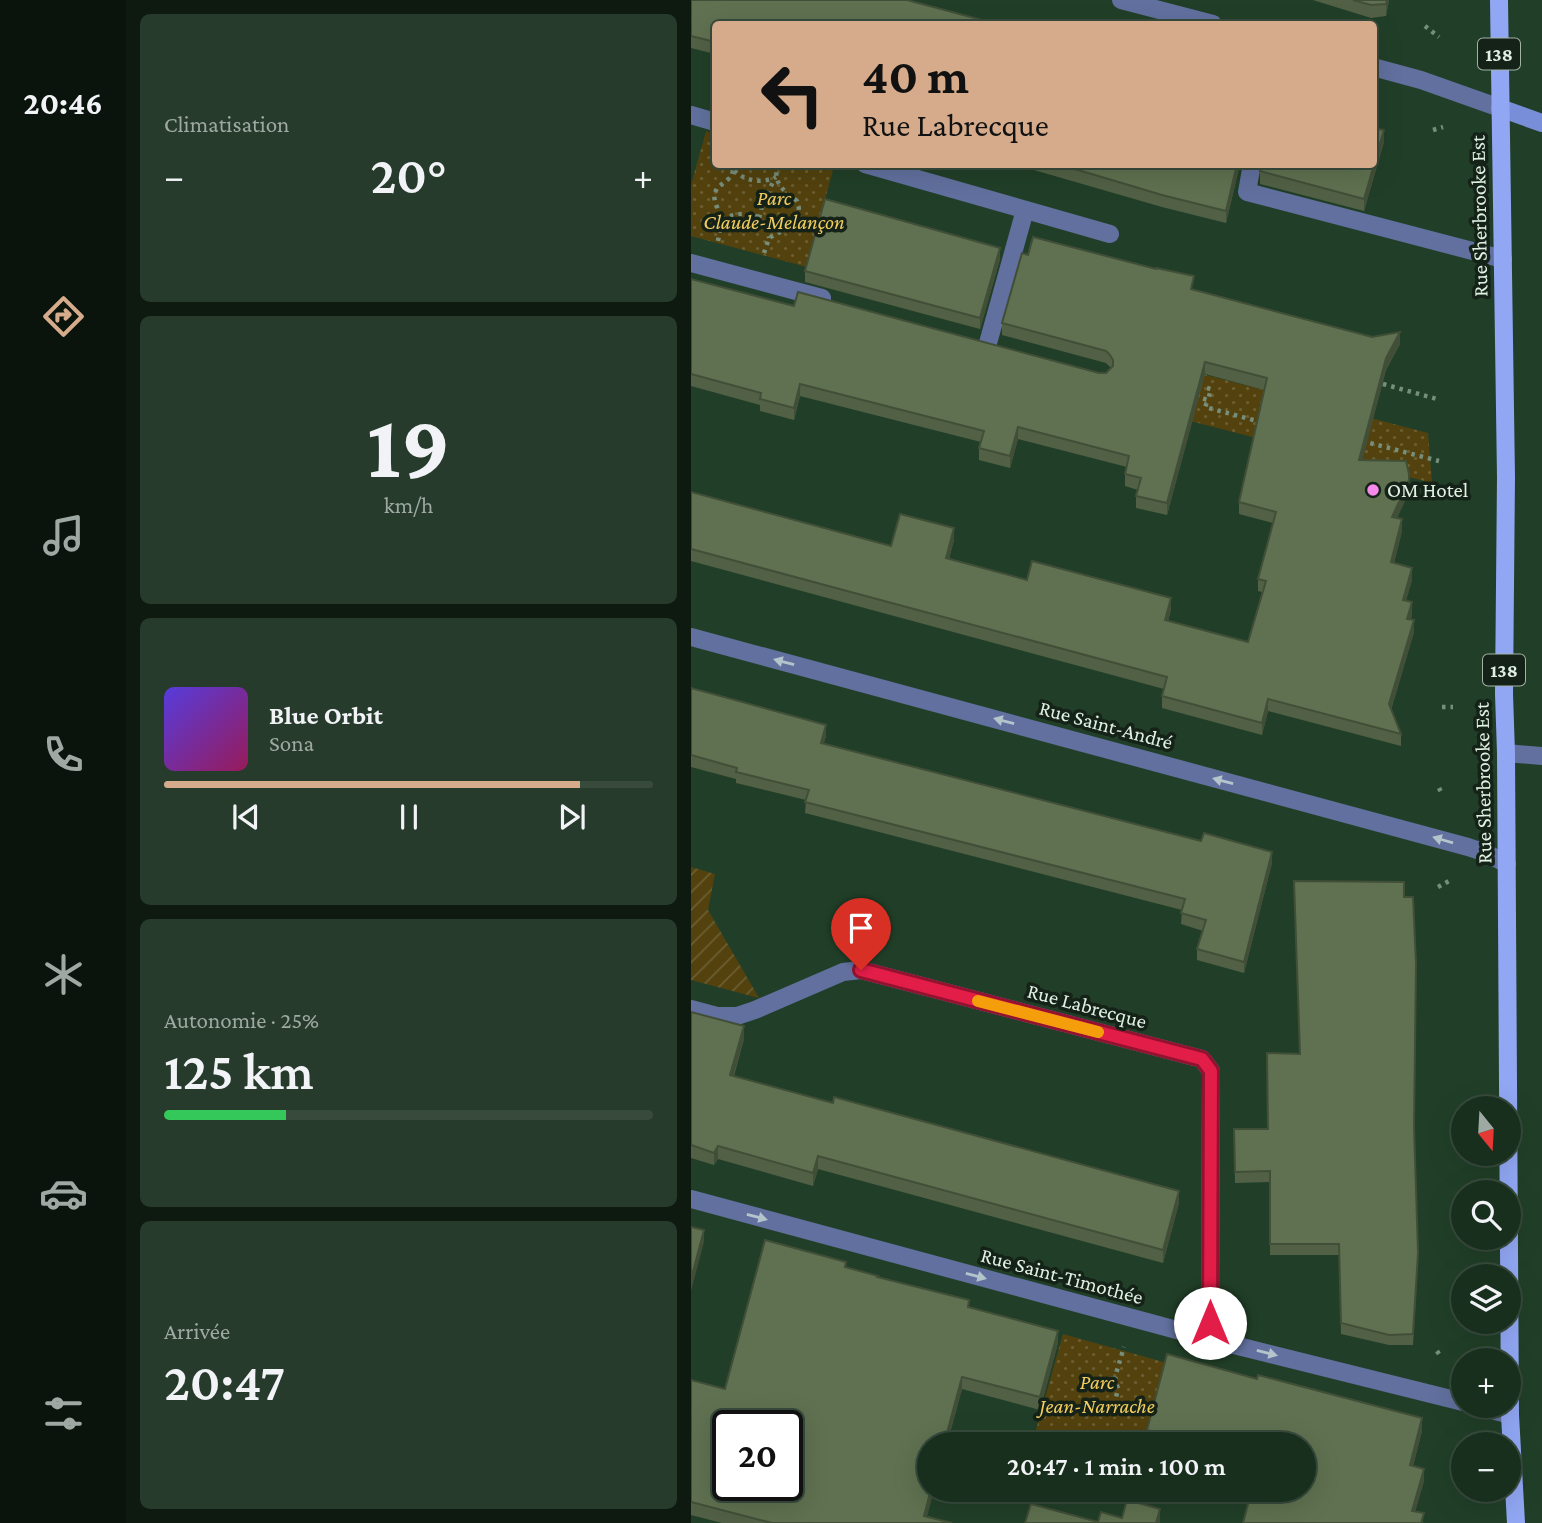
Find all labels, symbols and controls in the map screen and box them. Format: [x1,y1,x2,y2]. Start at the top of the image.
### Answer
road number: 138 [1478,38,1520,70]
icon: left [747,49,838,140]
text: 40 m [862,49,969,104]
text: 20:46 [23,85,103,121]
text: Rue Labrecque [862,107,1049,143]
text: Climatisation [164,111,289,137]
street label: Rue Sherbrooke Est [1466,134,1492,297]
text: 20° [370,146,447,204]
text: − [164,155,184,197]
text: + [633,155,653,197]
park label: Parc Claude-Melançon [703,186,845,234]
icon: directions [39,292,88,341]
text: 19 [367,395,450,497]
place label: OM Hotel [1387,478,1468,502]
marker: OM Hotel [1365,482,1381,498]
text: km/h [384,492,433,518]
icon: music [39,511,88,560]
road number: 138 [1483,654,1525,685]
one-way arrow [773,656,795,667]
street label: Rue Saint-André [1037,696,1175,754]
text: Blue Orbit [269,701,383,730]
street label: Rue Sherbrooke Est [1470,701,1496,864]
one-way arrow [993,715,1015,726]
icon: phone [39,730,88,779]
text: Sona [269,730,314,756]
one-way arrow [1213,775,1234,785]
icon: previous [227,798,265,836]
icon: pause [390,798,428,836]
icon: next [553,798,591,836]
one-way arrow [1432,834,1454,845]
pin [831,898,891,970]
icon: arrive [842,909,880,947]
icon: climate [39,950,88,999]
street label: Rue Labrecque [1025,979,1149,1033]
text: Autonomie · 25% [164,1007,319,1033]
text: 125 km [164,1042,314,1100]
north arrow [1451,1096,1521,1166]
map controls [1451,1096,1521,1502]
icon: car [39,1169,88,1218]
button: search [1451,1180,1521,1250]
one-way arrow [747,1212,768,1222]
street label: Rue Saint-Timothée [978,1243,1146,1309]
button: layers [1451,1264,1521,1334]
one-way arrow [966,1271,988,1282]
position arrow [1173,1286,1247,1360]
text: Arrivée [164,1318,230,1344]
one-way arrow [1256,1348,1278,1359]
button: + [1451,1348,1521,1418]
text: 20:47 [164,1353,285,1411]
park label: Parc Jean-Narrache [1035,1370,1155,1418]
icon: filters [39,1389,88,1438]
speed limit sign: 20 [712,1410,803,1501]
button: − [1451,1432,1521,1502]
text: 20:47 · 1 min · 100 m [1007,1452,1226,1481]

